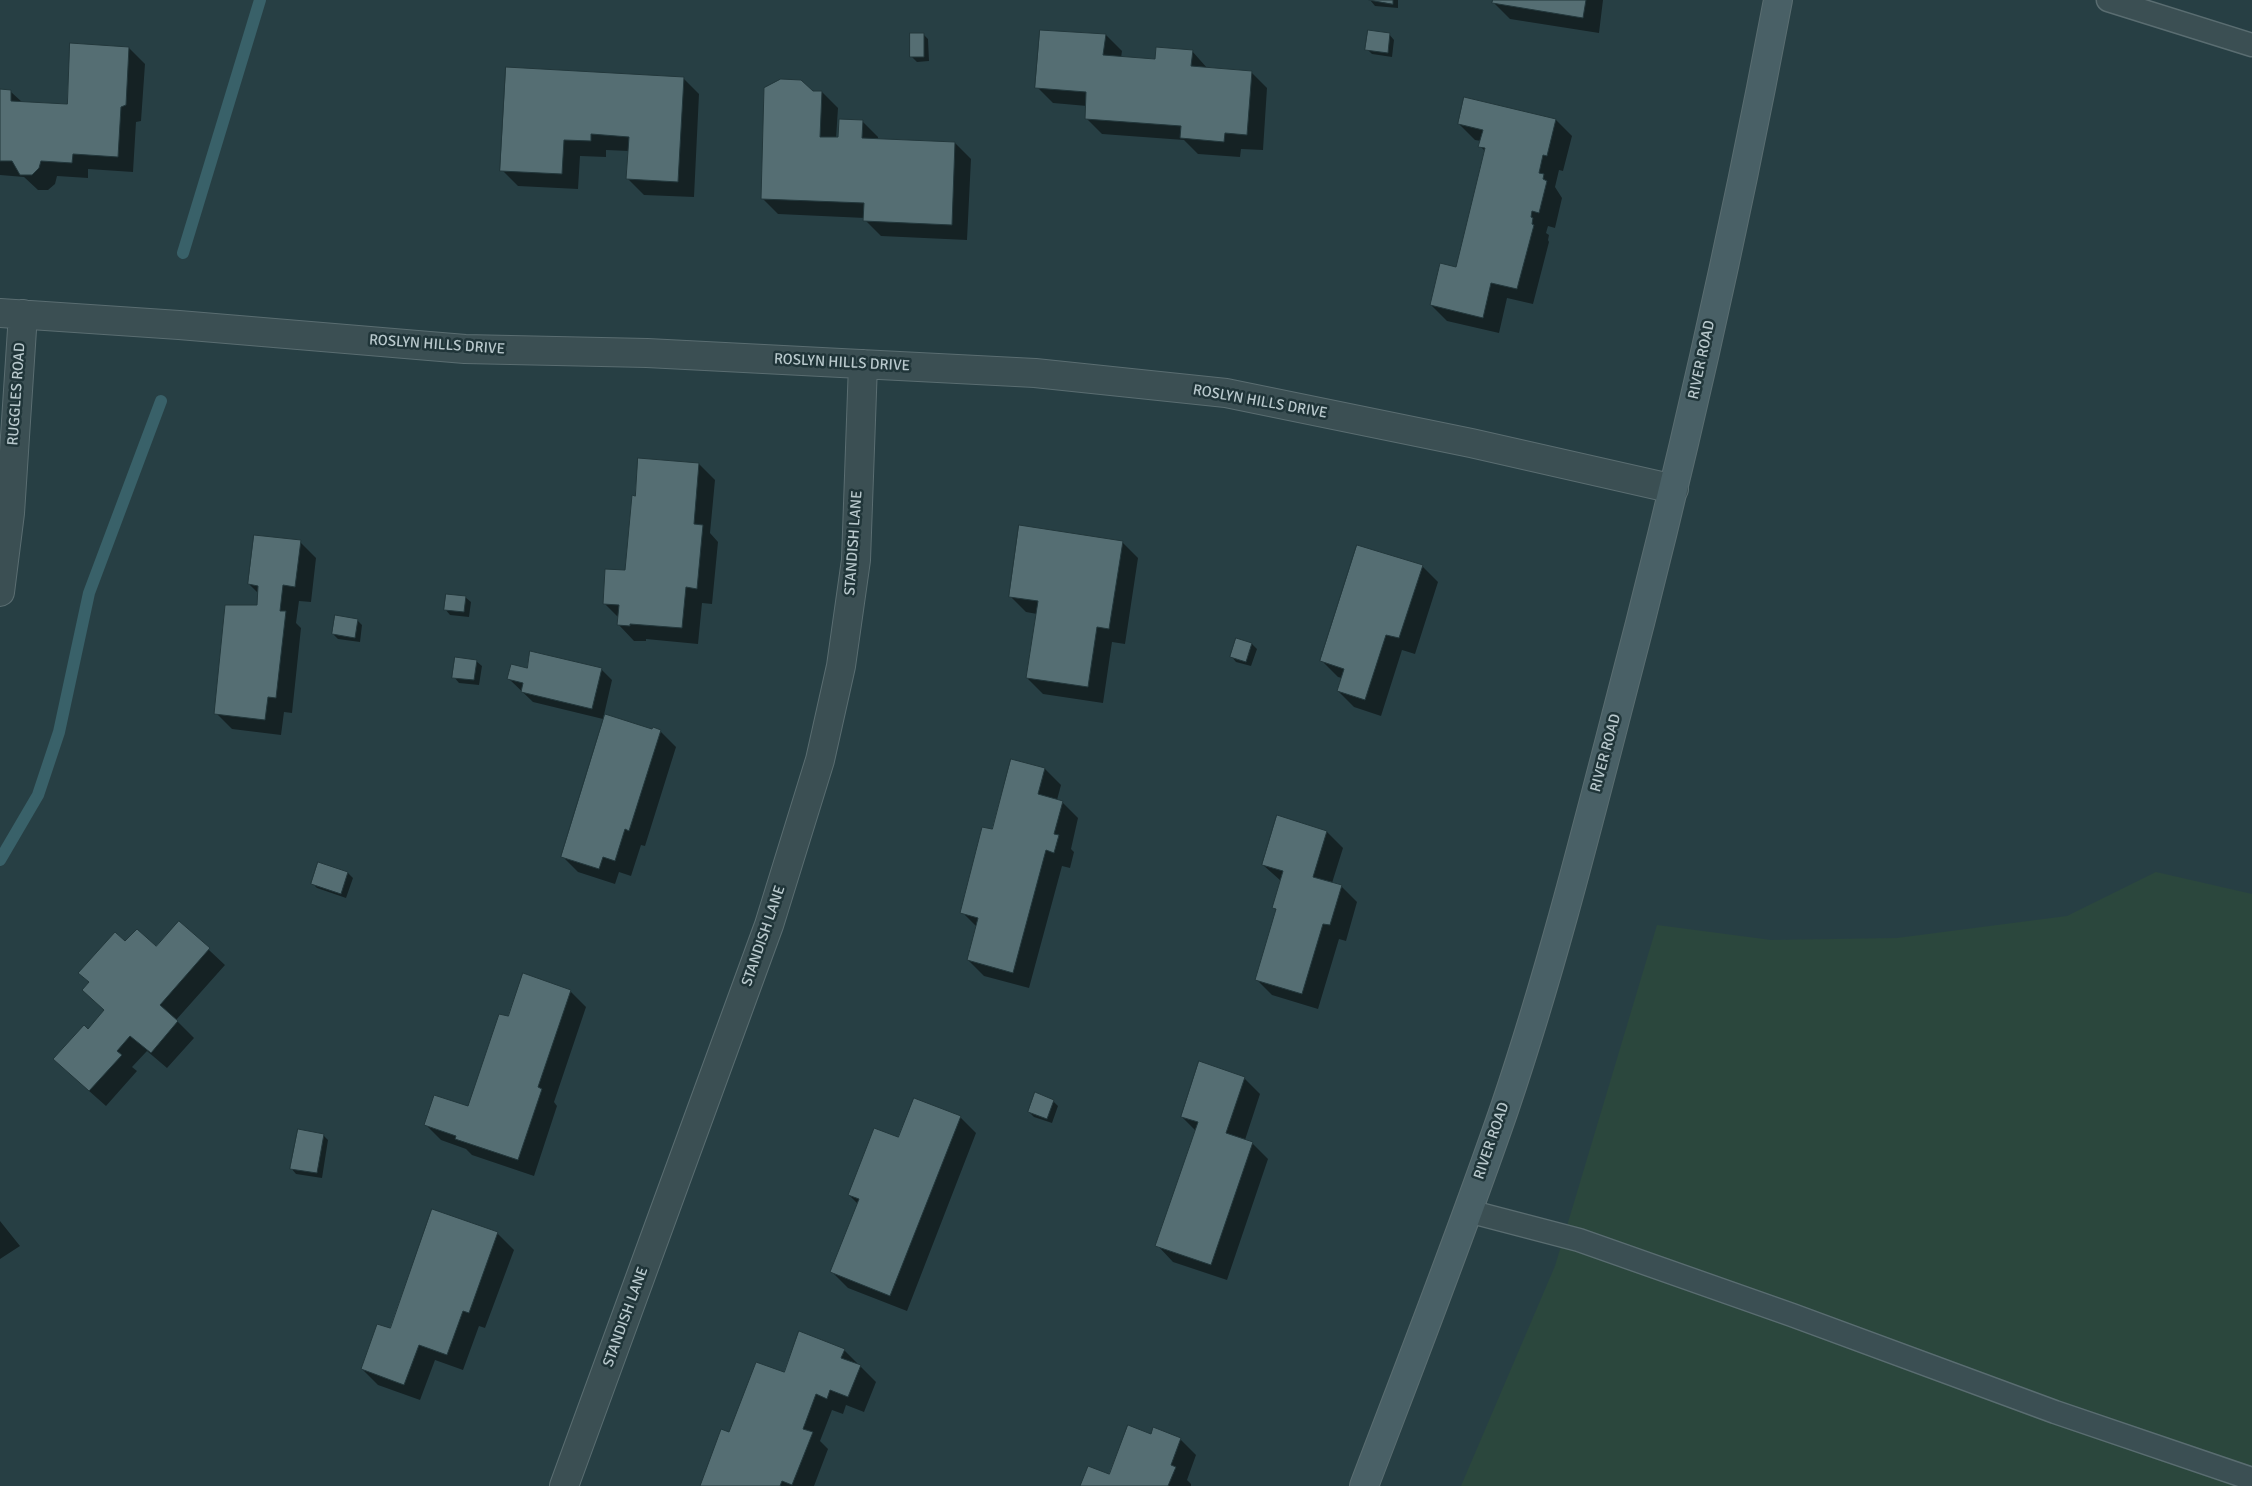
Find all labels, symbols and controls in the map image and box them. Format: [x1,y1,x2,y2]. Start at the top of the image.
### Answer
street label: RIVER ROAD [1685,319,1719,401]
street label: ROSLYN HILLS DRIVE [368,331,506,359]
street label: RUGGLES ROAD [4,342,30,446]
street label: ROSLYN HILLS DRIVE [774,350,910,376]
street label: ROSLYN HILLS DRIVE [1191,381,1329,423]
street label: STANDISH LANE [841,490,867,596]
street label: RIVER ROAD [1587,712,1625,794]
street label: STANDISH LANE [738,883,790,989]
street label: RIVER ROAD [1470,1100,1514,1182]
street label: STANDISH LANE [600,1265,652,1369]

